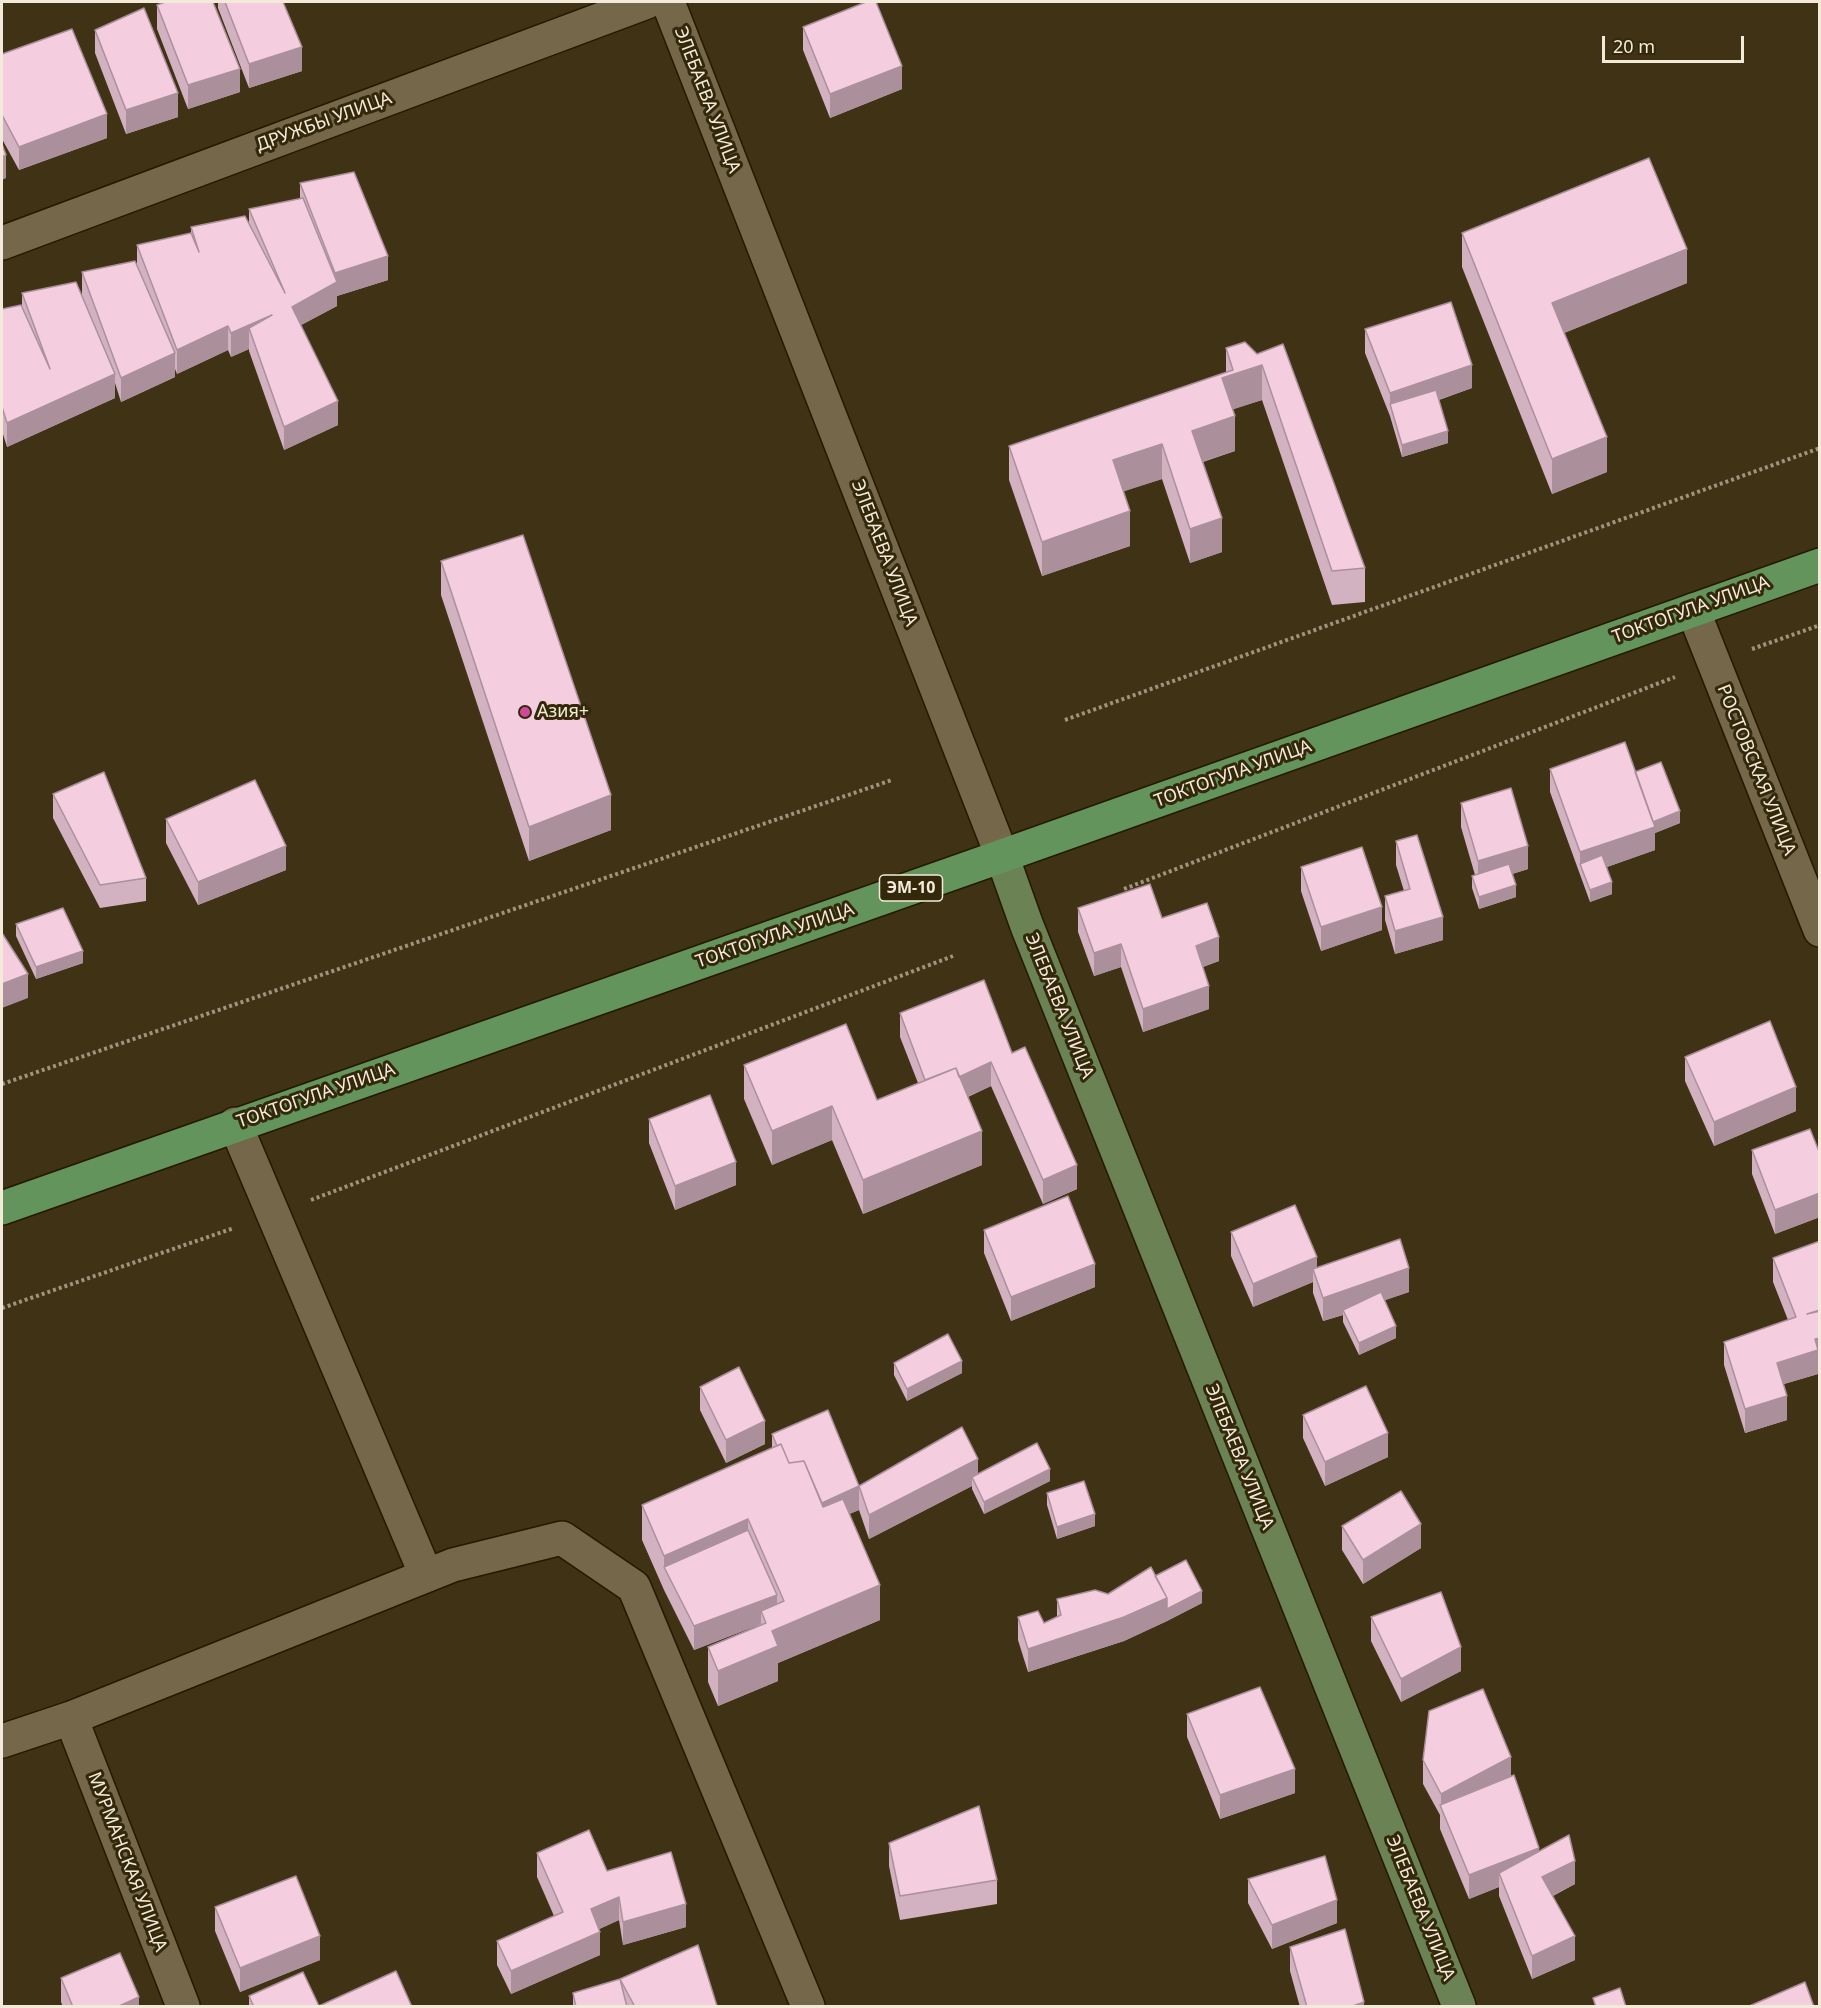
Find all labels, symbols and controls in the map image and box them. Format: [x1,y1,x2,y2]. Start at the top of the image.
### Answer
street label: ЭЛЕБАЕВА УЛИЦА [669,24,745,176]
scale bar [1605,24,1748,62]
text: 20 m [1613,34,1655,58]
street label: ДРУЖБЫ УЛИЦА [253,87,395,157]
street label: ЭЛЕБАЕВА УЛИЦА [846,477,922,629]
street label: ТОКТОГУЛА УЛИЦА [1609,572,1773,648]
street label: РОСТОВСКАЯ УЛИЦА [1712,682,1800,858]
place label: Aзия+ [537,701,589,723]
marker: Aзия+ [518,705,532,719]
street label: ТОКТОГУЛА УЛИЦА [1151,736,1315,812]
road number: ЭМ-10 [880,875,942,901]
street label: ТОКТОГУЛА УЛИЦА [693,899,857,973]
street label: ЭЛЕБАЕВА УЛИЦА [1020,930,1098,1082]
street label: ТОКТОГУЛА УЛИЦА [234,1059,398,1133]
street label: ЭЛЕБАЕВА УЛИЦА [1200,1381,1278,1533]
street label: МУРМАНСКАЯ УЛИЦА [83,1769,171,1955]
street label: ЭЛЕБАЕВА УЛИЦА [1381,1832,1459,1984]

